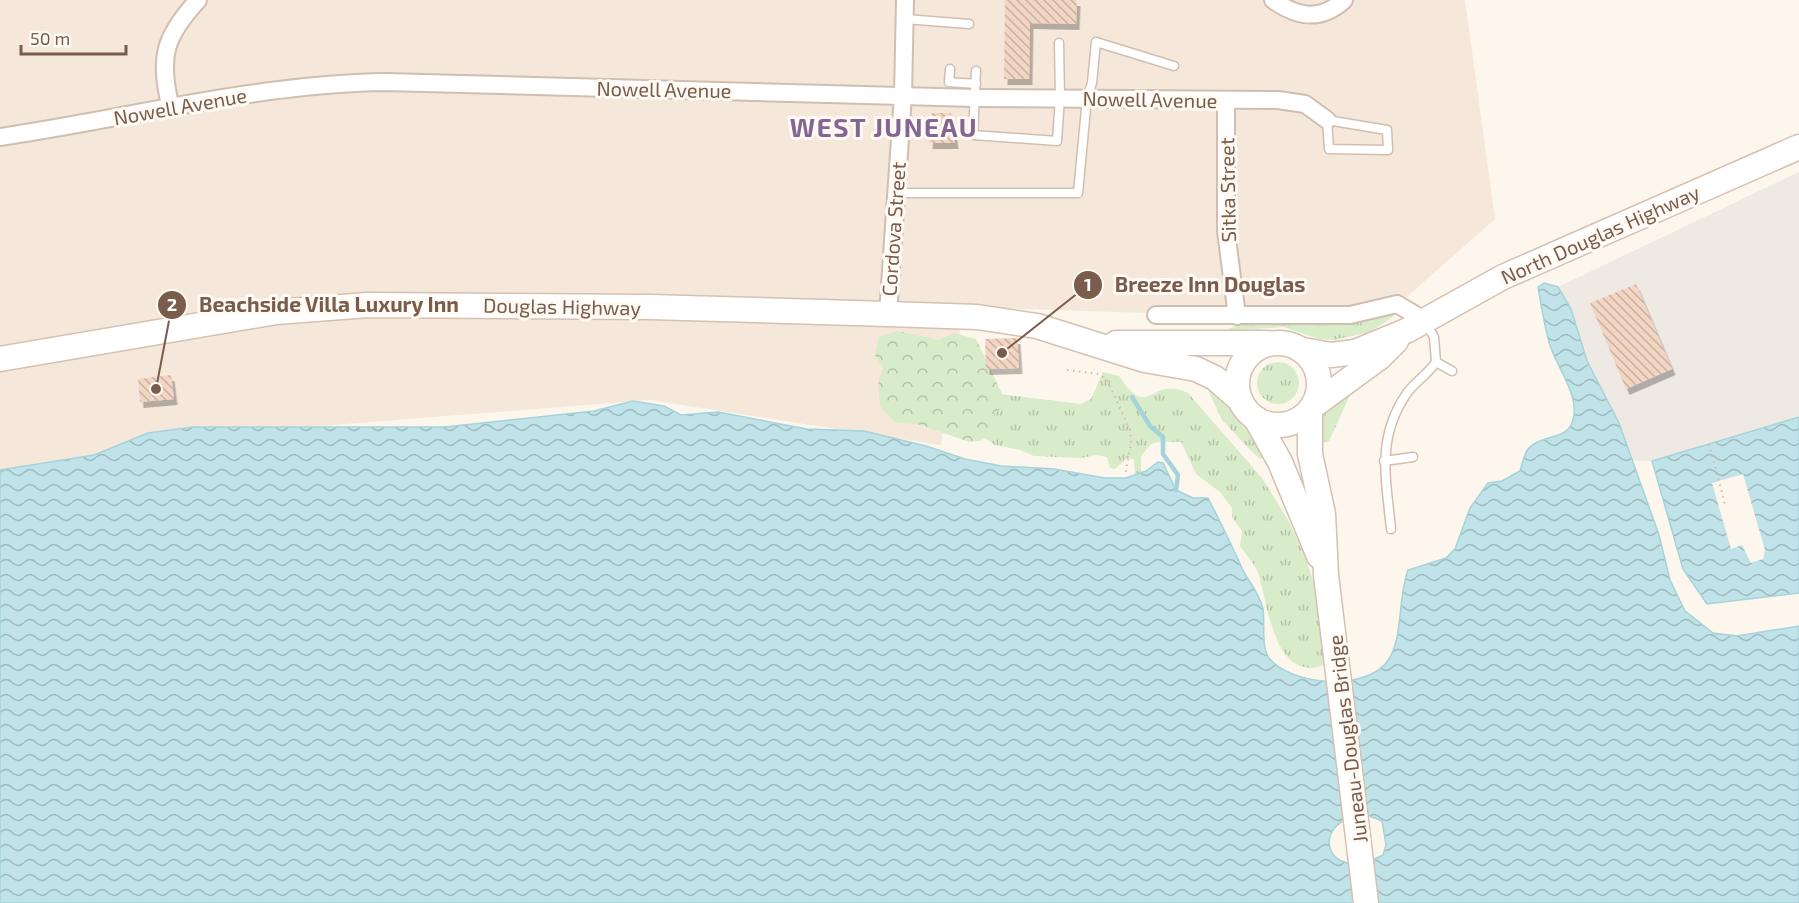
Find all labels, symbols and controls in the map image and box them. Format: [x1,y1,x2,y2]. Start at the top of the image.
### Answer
scale bar [21,18,126,56]
text: 50 m [30,27,70,49]
street label: Nowell Avenue [596,76,732,102]
street label: Nowell Avenue [111,82,249,130]
street label: Nowell Avenue [1082,86,1218,112]
district label: WEST JUNEAU [790,111,978,142]
street label: Sitka Street [1214,137,1240,243]
street label: Cordova Street [876,161,910,297]
street label: North Douglas Highway [1497,179,1703,289]
callout: Breeze Inn Douglas [1073,266,1317,305]
text: Breeze Inn Douglas [1115,271,1305,296]
text: 1 [1084,273,1092,295]
callout: Beachside Villa Luxury Inn [157,285,472,324]
text: Beachside Villa Luxury Inn [199,291,459,317]
text: 2 [167,293,177,315]
street label: Douglas Highway [483,293,642,319]
street label: Juneau-Douglas Bridge [1322,634,1372,844]

